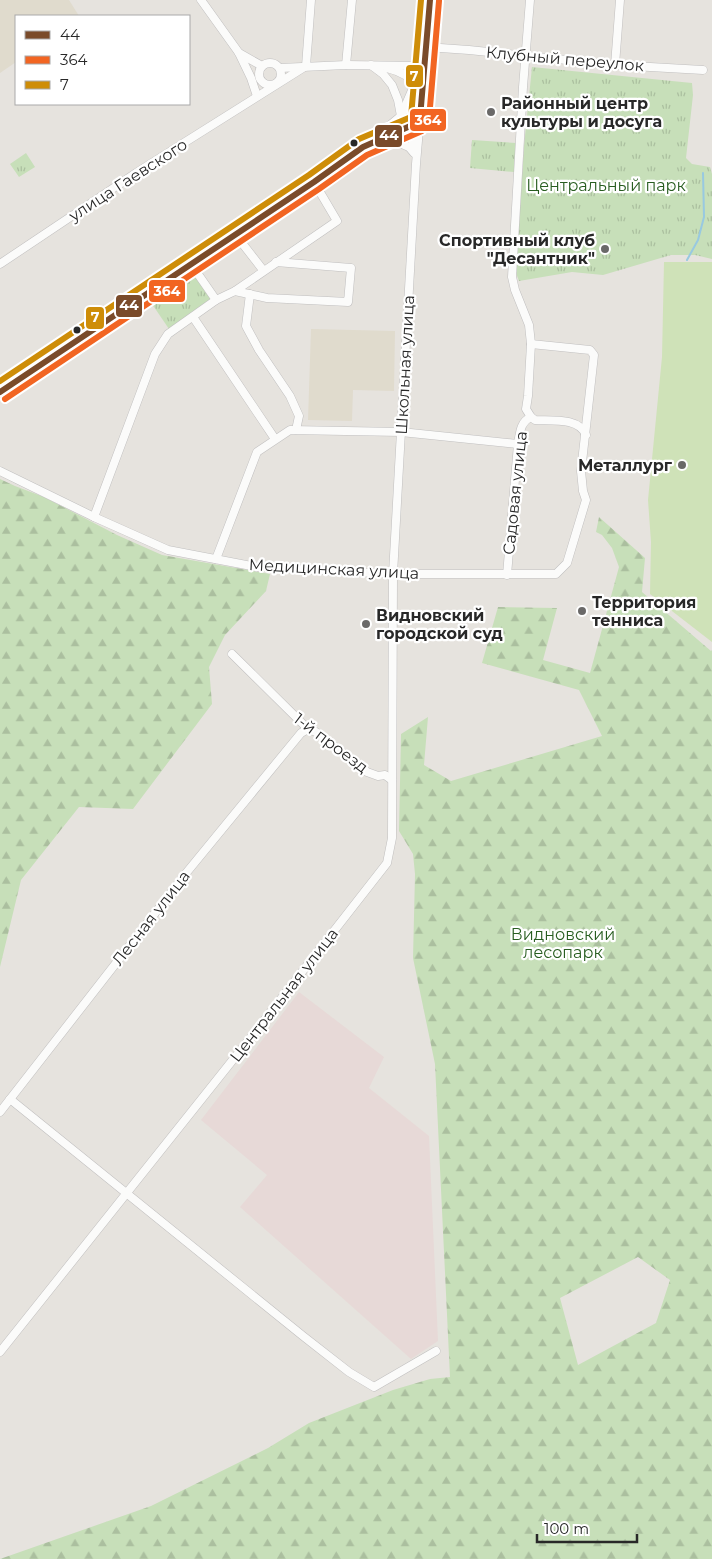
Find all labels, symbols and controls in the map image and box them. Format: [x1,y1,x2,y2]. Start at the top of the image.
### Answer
legend [15,15,190,105]
text: 44 [60,25,80,44]
street label: Клубный переулок [485,43,645,75]
text: 364 [60,50,88,69]
line badge: 7 [405,64,424,88]
text: 7 [410,67,419,85]
text: 7 [60,75,69,94]
place label: Районный центр культуры и досуга [501,94,662,131]
marker: Районный центр культуры и досуга [485,106,497,118]
line badge: 364 [409,108,447,132]
text: 364 [414,111,442,129]
line badge: 44 [374,124,403,148]
text: 44 [379,126,399,144]
street label: улица Гаевского [64,135,191,226]
unlabelled marker [349,138,359,148]
park label: Центральный парк [526,176,686,195]
place label: Спортивный клуб "Десантник" [439,231,595,268]
marker: Спортивный клуб "Десантник" [599,243,611,255]
line badge: 364 [148,279,186,303]
text: 364 [153,282,181,300]
line badge: 44 [115,294,143,318]
street label: Школьная улица [392,295,418,435]
text: 44 [119,296,139,314]
line badge: 7 [85,306,105,330]
text: 7 [91,308,100,326]
unlabelled marker [72,325,82,335]
street label: Садовая улица [499,430,531,556]
place label: Металлург [578,456,673,475]
marker: Металлург [676,459,688,471]
street label: Медицинская улица [248,555,420,583]
place label: Территория тенниса [592,593,696,630]
marker: Территория тенниса [576,605,588,617]
place label: Видновский городской суд [376,606,503,643]
marker: Видновский городской суд [360,618,372,630]
street label: 1-й проезд [290,709,372,777]
street label: Лесная улица [108,867,194,969]
street label: Центральная улица [226,924,342,1066]
park label: Видновский лесопарк [511,925,615,962]
scale bar [537,1512,637,1544]
text: 100 m [544,1519,589,1538]

